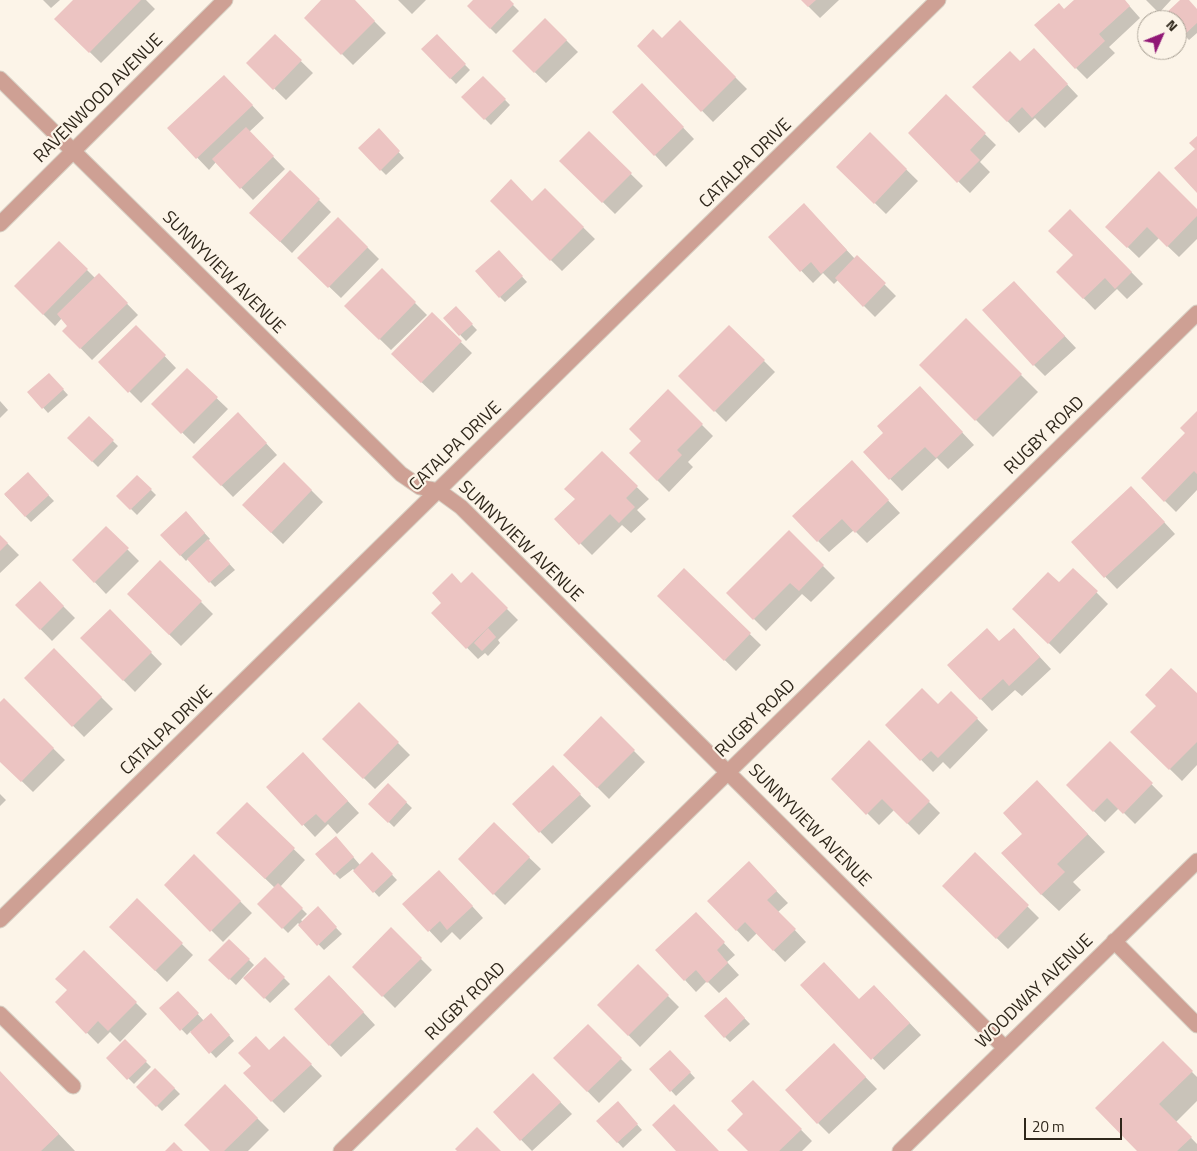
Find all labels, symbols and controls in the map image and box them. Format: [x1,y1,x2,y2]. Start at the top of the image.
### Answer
north arrow [1137,10,1187,60]
text: N [1162,14,1183,36]
street label: RAVENWOOD AVENUE [30,30,168,168]
street label: CATALPA DRIVE [695,115,797,213]
street label: SUNNYVIEW AVENUE [157,207,289,339]
street label: RUGBY ROAD [1000,392,1090,480]
street label: CATALPA DRIVE [405,398,507,496]
street label: SUNNYVIEW AVENUE [453,477,587,607]
street label: RUGBY ROAD [711,675,801,763]
street label: CATALPA DRIVE [116,682,218,780]
street label: SUNNYVIEW AVENUE [743,760,875,892]
street label: WOODWAY AVENUE [972,931,1098,1053]
street label: RUGBY ROAD [421,958,511,1046]
scale bar [1027,1108,1124,1140]
text: 20 m [1032,1115,1065,1138]

